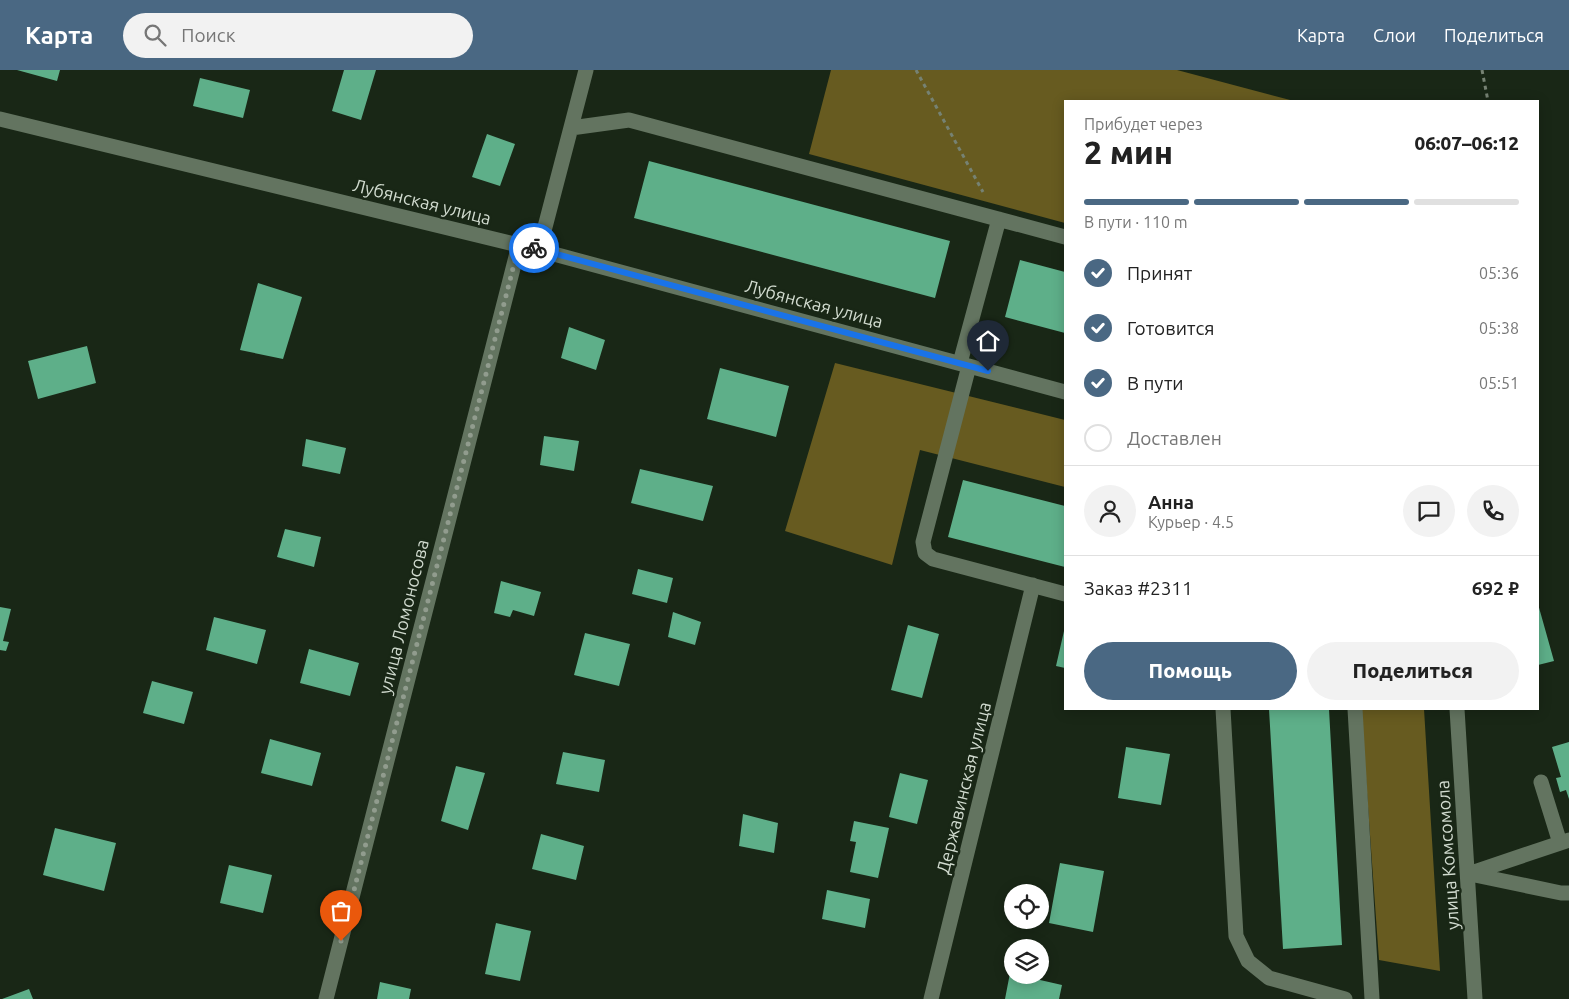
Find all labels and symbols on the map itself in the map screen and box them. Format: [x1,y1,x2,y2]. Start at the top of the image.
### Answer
street label: Лубянская улица [351,174,493,228]
courier [509,223,559,273]
street label: Лубянская улица [743,275,885,331]
pin [967,320,1009,371]
street label: улица Ломоносова [374,537,432,696]
street label: Державинская улица [932,700,994,876]
street label: улица Комсомола [1432,780,1462,931]
pin [320,890,362,941]

